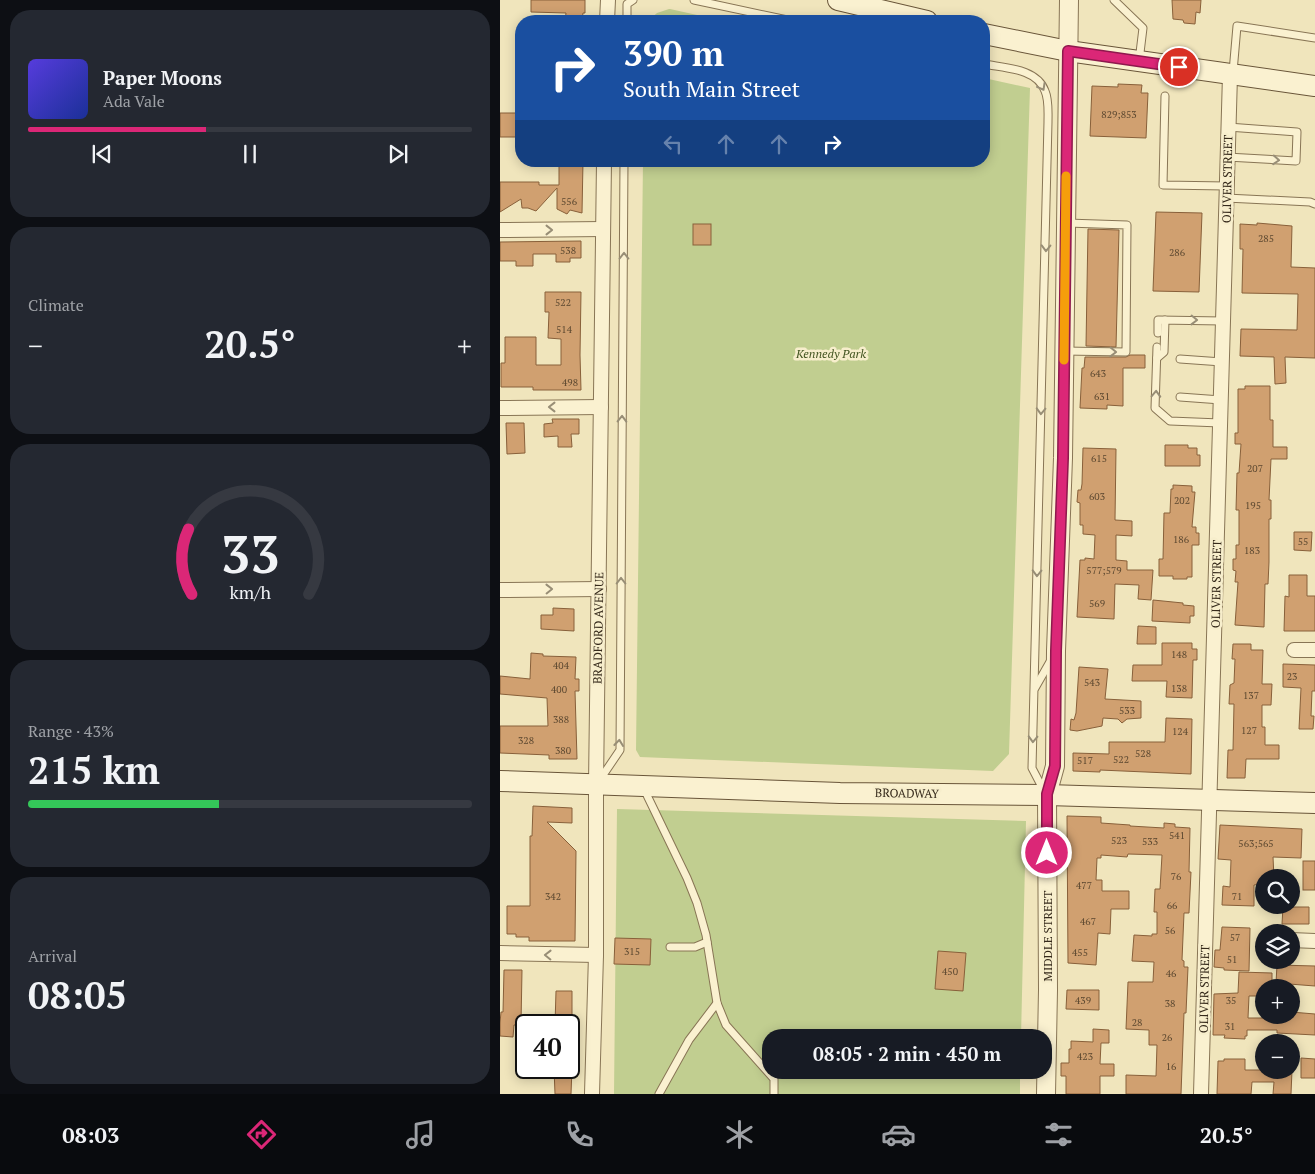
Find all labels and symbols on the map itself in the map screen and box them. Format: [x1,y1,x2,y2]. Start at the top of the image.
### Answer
pin [1158,46,1200,88]
one-way arrow [1036,82,1046,91]
house number: 829;853 [1101,108,1137,121]
street label: OLIVER STREET [1219,134,1235,223]
one-way arrow [1272,155,1280,166]
house number: 556 [561,195,578,208]
one-way arrow [545,225,553,235]
house number: 285 [1258,232,1274,245]
house number: 538 [560,244,576,257]
one-way arrow [1040,245,1051,253]
house number: 286 [1169,246,1186,259]
one-way arrow [618,252,629,260]
house number: 522 [555,296,571,309]
one-way arrow [1191,315,1199,326]
house number: 514 [556,323,573,336]
park label: Kennedy Park [795,346,866,361]
one-way arrow [1109,347,1117,357]
house number: 643 [1090,367,1106,380]
house number: 498 [562,376,578,389]
house number: 631 [1094,390,1110,403]
one-way arrow [1150,390,1161,398]
one-way arrow [548,402,556,413]
one-way arrow [1036,408,1046,415]
one-way arrow [617,414,627,422]
house number: 615 [1091,452,1107,465]
house number: 207 [1247,462,1263,475]
house number: 603 [1089,490,1105,503]
house number: 202 [1174,494,1190,507]
house number: 195 [1245,499,1261,512]
house number: 186 [1173,533,1190,546]
house number: 55 [1298,535,1308,548]
street label: OLIVER STREET [1208,539,1224,628]
house number: 183 [1244,544,1260,557]
house number: 577;579 [1086,564,1122,577]
one-way arrow [1032,570,1042,578]
street label: BRADFORD AVENUE [590,572,606,684]
one-way arrow [616,577,626,584]
one-way arrow [545,584,553,594]
house number: 569 [1089,597,1105,610]
house number: 148 [1171,648,1187,661]
house number: 404 [553,659,570,672]
house number: 23 [1287,670,1297,683]
house number: 543 [1084,676,1100,689]
house number: 138 [1171,682,1187,695]
house number: 400 [551,683,567,696]
house number: 137 [1243,689,1259,702]
house number: 533 [1119,704,1135,717]
house number: 388 [553,713,569,726]
house number: 127 [1241,724,1257,737]
house number: 124 [1172,725,1189,738]
house number: 328 [518,734,534,747]
one-way arrow [1027,736,1038,744]
one-way arrow [613,739,624,747]
house number: 380 [555,744,571,757]
house number: 528 [1135,747,1151,760]
house number: 522 [1113,753,1129,766]
house number: 517 [1077,754,1093,767]
street label: BROADWAY [875,785,939,801]
position arrow [1020,826,1072,878]
house number: 541 [1169,829,1185,842]
house number: 523 [1111,834,1127,847]
house number: 533 [1142,835,1158,848]
house number: 563;565 [1238,837,1274,850]
house number: 76 [1171,870,1182,883]
house number: 477 [1076,879,1092,892]
house number: 342 [545,890,561,903]
street label: MIDDLE STREET [1040,890,1055,982]
house number: 71 [1232,890,1242,903]
house number: 66 [1167,899,1178,912]
house number: 467 [1080,915,1096,928]
house number: 56 [1165,924,1176,937]
house number: 57 [1230,931,1240,944]
street label: OLIVER STREET [1196,944,1212,1033]
house number: 315 [624,945,640,958]
house number: 455 [1072,946,1088,959]
one-way arrow [544,950,552,960]
house number: 51 [1227,953,1237,966]
house number: 450 [942,965,958,978]
house number: 46 [1166,967,1177,980]
house number: 439 [1075,994,1091,1007]
house number: 35 [1226,994,1236,1007]
house number: 38 [1165,997,1175,1010]
speed limit sign: 40 [515,1014,580,1079]
house number: 28 [1132,1016,1142,1029]
house number: 31 [1225,1020,1235,1033]
house number: 26 [1162,1031,1173,1044]
house number: 423 [1077,1050,1093,1063]
house number: 16 [1166,1060,1177,1073]

